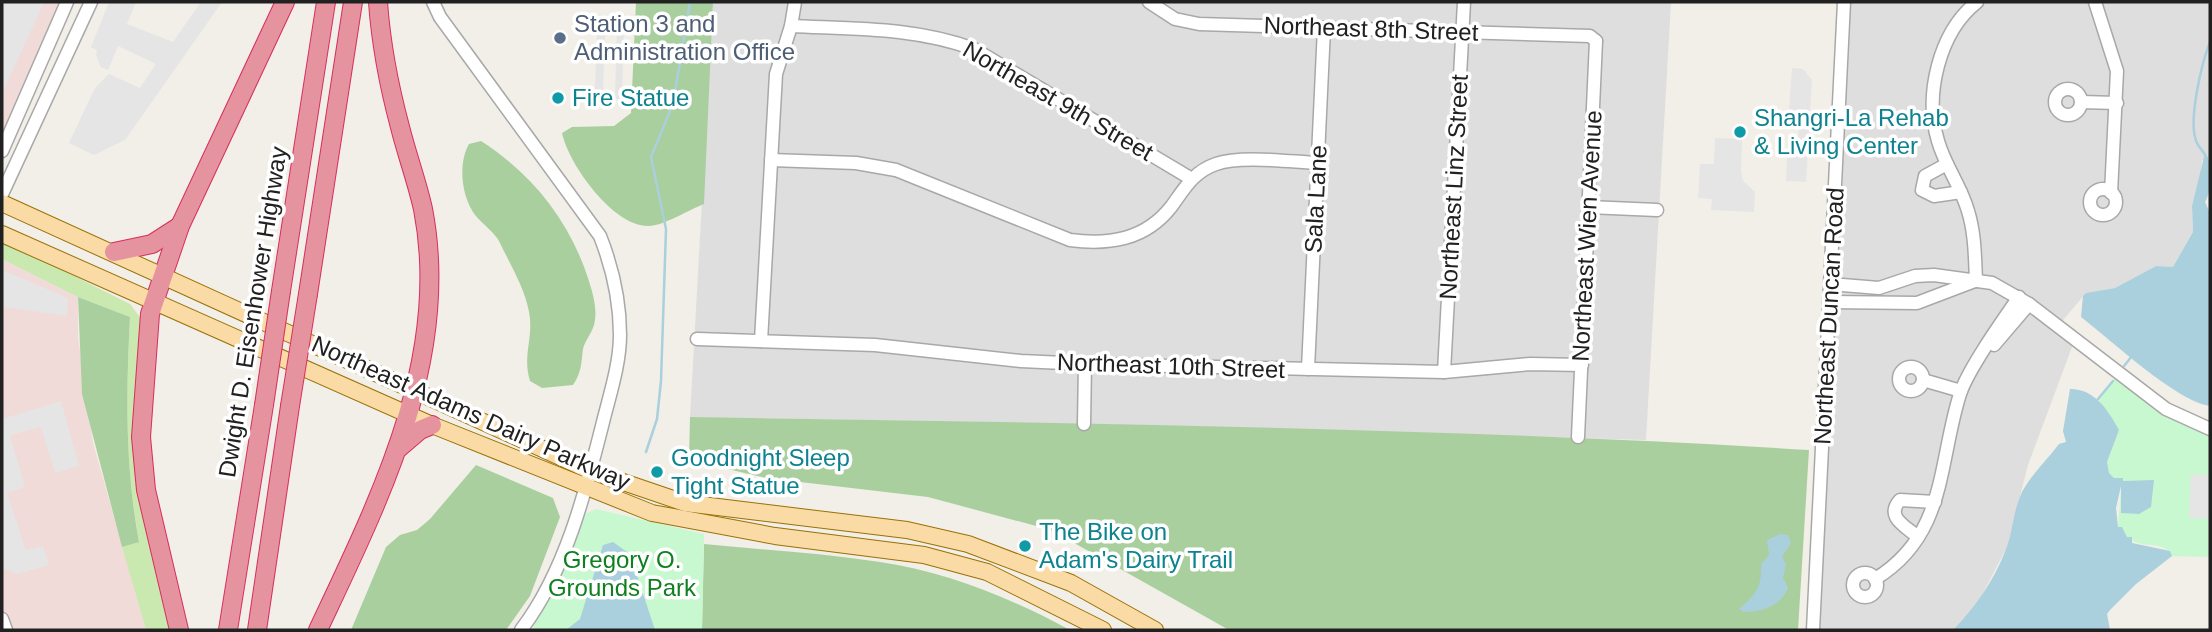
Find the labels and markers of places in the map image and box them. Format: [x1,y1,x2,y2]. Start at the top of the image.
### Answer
place label: Station 3 and Administration Office [574,10,795,65]
marker: Station 3 and Administration Office [552,30,568,46]
place label: Fire Statue [572,84,689,111]
marker: Fire Statue [550,90,566,106]
place label: Shangri-La Rehab & Living Center [1754,104,1949,159]
marker: Shangri-La Rehab & Living Center [1732,124,1748,140]
place label: Goodnight Sleep Tight Statue [671,444,850,499]
marker: Goodnight Sleep Tight Statue [649,464,665,480]
place label: The Bike on Adam's Dairy Trail [1039,518,1233,573]
marker: The Bike on Adam's Dairy Trail [1017,538,1033,554]

